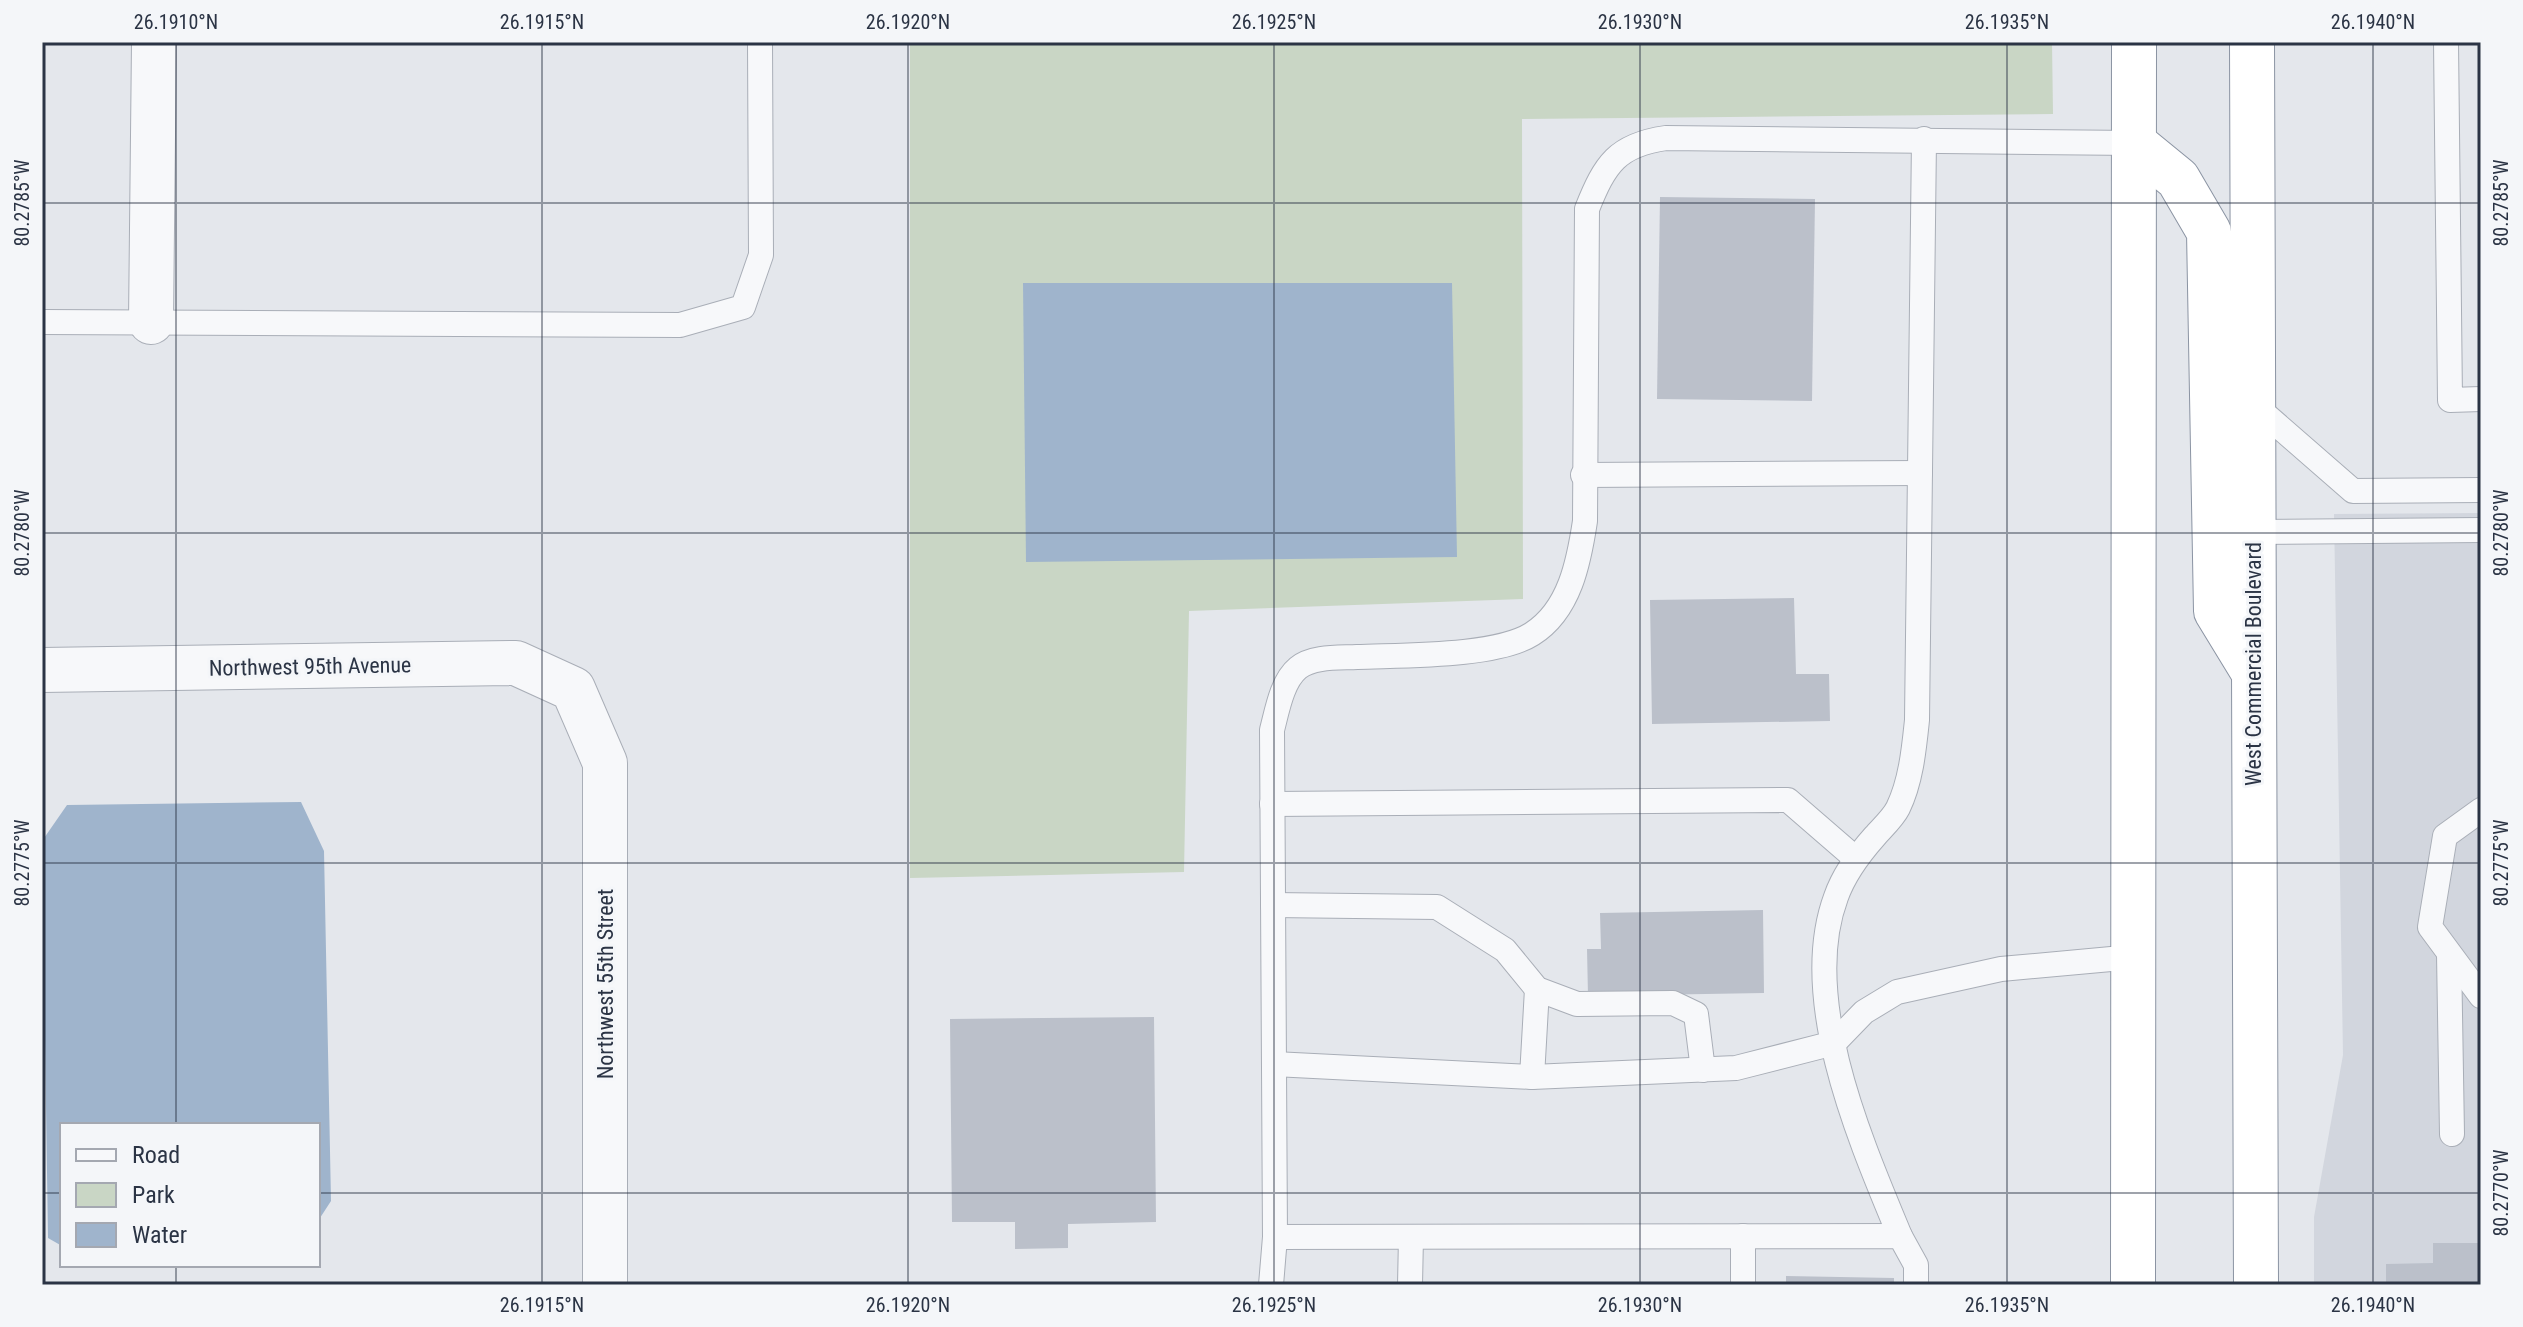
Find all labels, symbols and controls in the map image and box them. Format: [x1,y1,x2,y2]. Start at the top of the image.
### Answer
text: 26.1910°N [134,10,218,34]
text: 26.1915°N [500,10,584,34]
text: 26.1920°N [866,10,950,34]
text: 26.1925°N [1232,10,1316,34]
text: 26.1930°N [1598,10,1682,34]
text: 26.1935°N [1965,10,2049,34]
text: 26.1940°N [2331,10,2415,34]
text: 80.2785°W [10,159,34,247]
text: 80.2785°W [2489,159,2513,247]
text: 80.2780°W [10,489,34,577]
text: 80.2780°W [2489,489,2513,577]
street label: West Commercial Boulevard [2241,542,2266,786]
street label: Northwest 95th Avenue [209,652,411,681]
text: 80.2775°W [10,819,34,907]
text: 80.2775°W [2489,819,2513,907]
street label: Northwest 55th Street [593,889,618,1079]
legend [60,1123,320,1267]
text: Road [132,1141,180,1169]
text: 80.2770°W [2489,1149,2513,1237]
text: Park [132,1181,175,1209]
text: Water [132,1221,187,1249]
text: 26.1915°N [500,1293,584,1317]
text: 26.1920°N [866,1293,950,1317]
text: 26.1925°N [1232,1293,1316,1317]
text: 26.1930°N [1598,1293,1682,1317]
text: 26.1935°N [1965,1293,2049,1317]
text: 26.1940°N [2331,1293,2415,1317]

